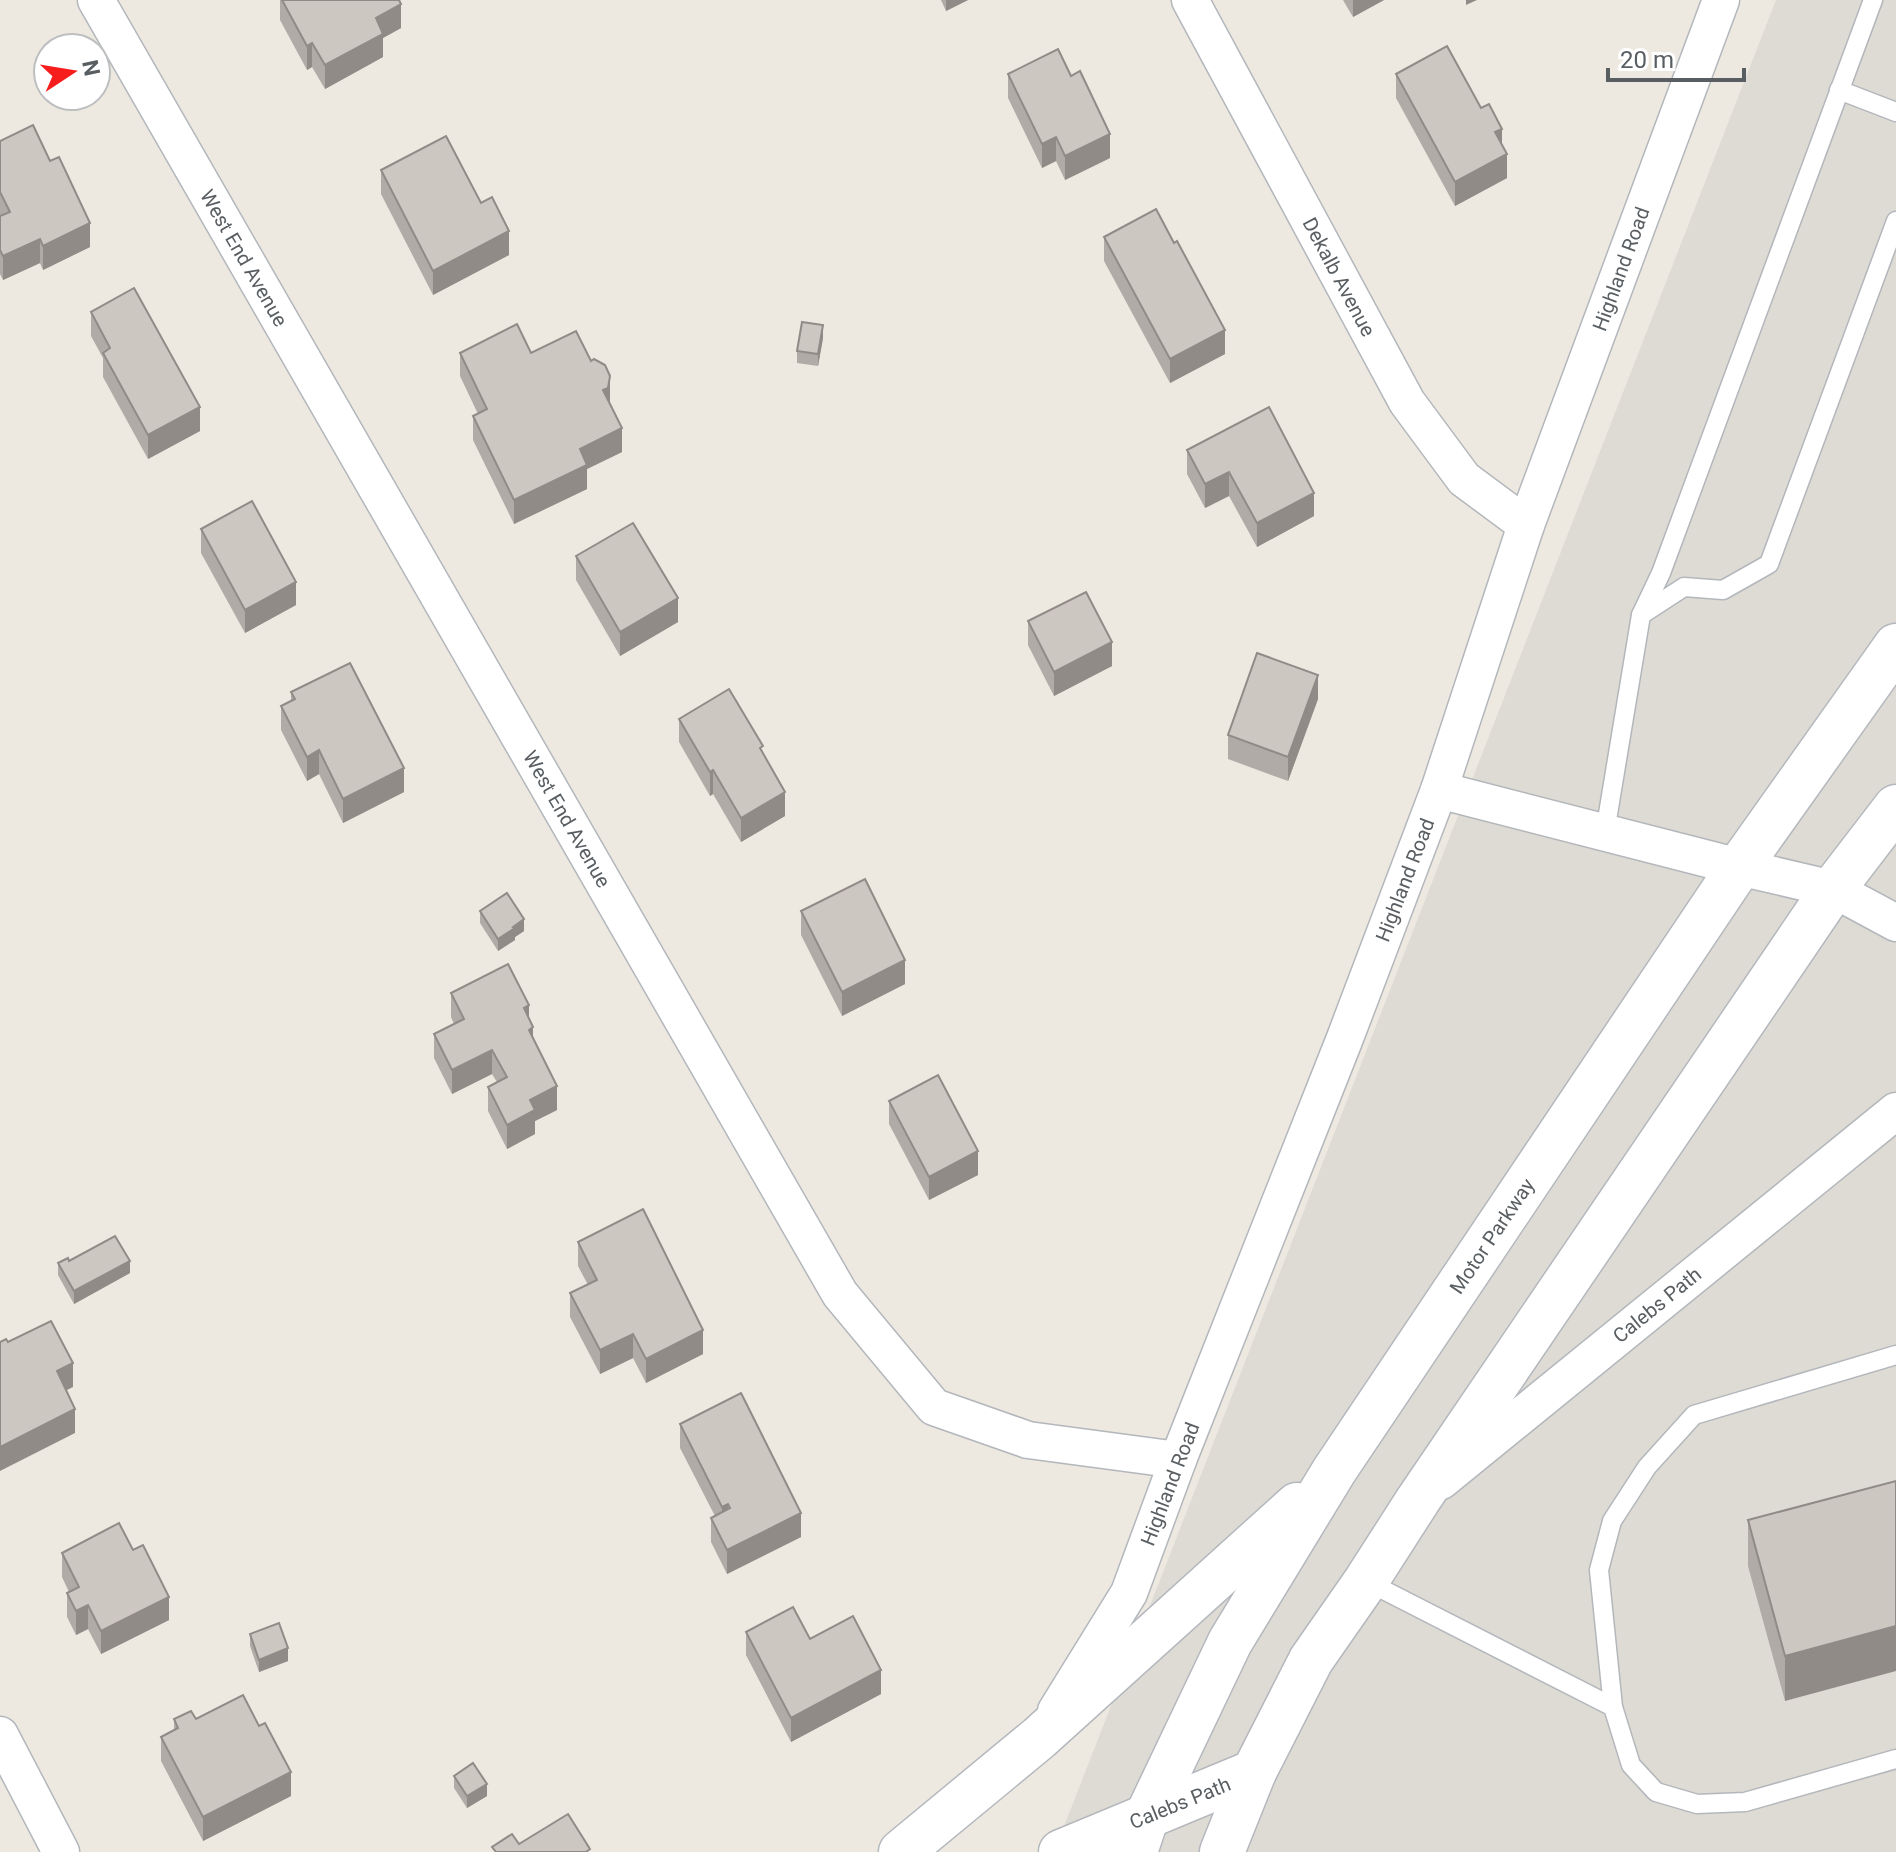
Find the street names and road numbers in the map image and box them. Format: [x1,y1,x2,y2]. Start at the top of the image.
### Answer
street label: West End Avenue [195,185,293,331]
street label: Highland Road [1587,204,1655,334]
street label: Dekalb Avenue [1298,213,1380,341]
street label: West End Avenue [518,746,616,892]
street label: Highland Road [1370,815,1440,945]
street label: Motor Parkway [1445,1173,1540,1298]
street label: Calebs Path [1608,1262,1706,1348]
street label: Highland Road [1135,1419,1205,1549]
street label: Calebs Path [1126,1772,1234,1834]

